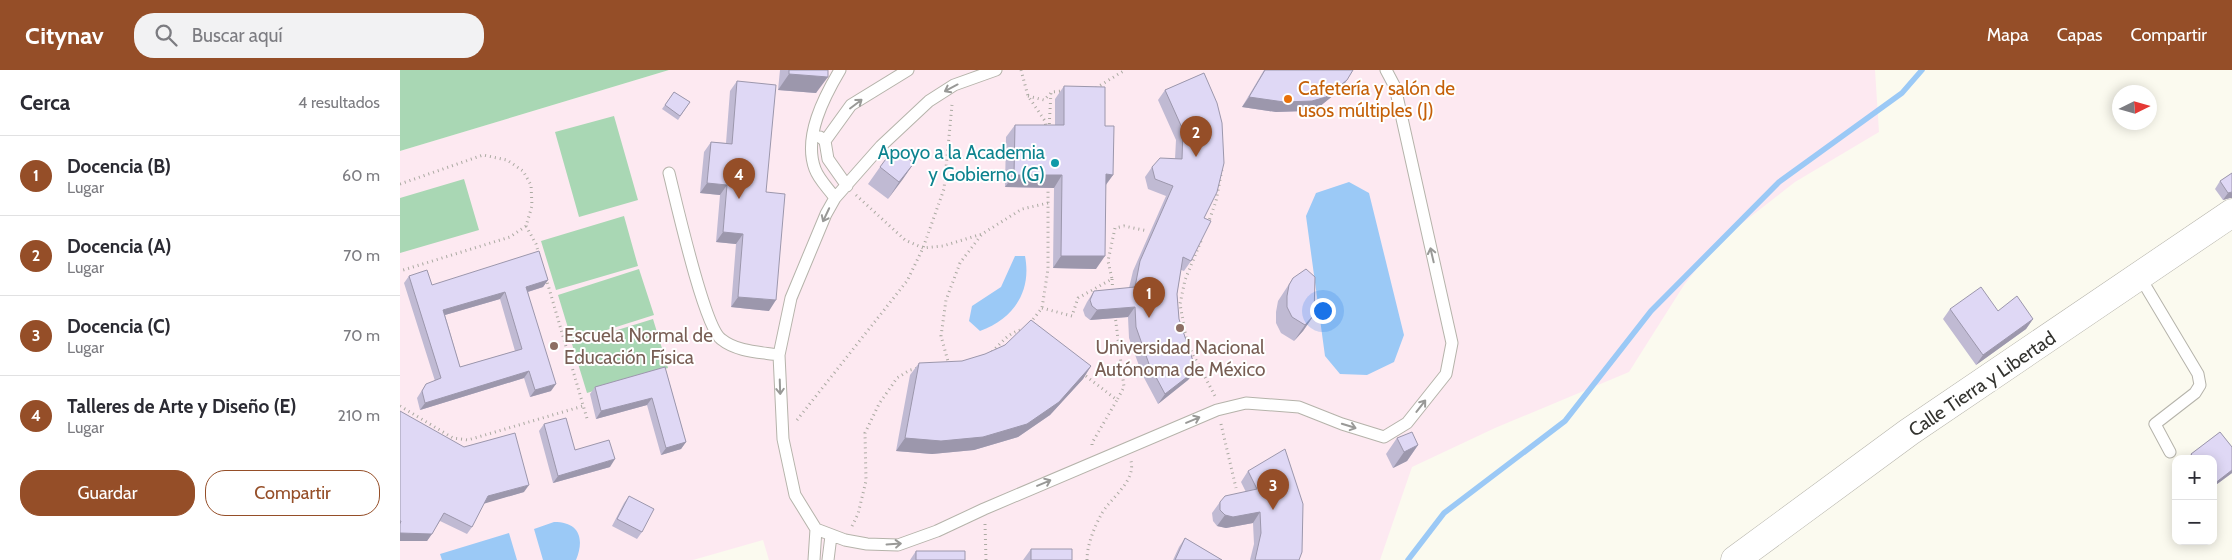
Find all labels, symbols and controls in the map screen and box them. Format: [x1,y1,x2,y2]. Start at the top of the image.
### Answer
search box [134,13,484,58]
text: Citynav [25,21,104,50]
icon: search [152,21,180,49]
text: Buscar aquí [192,24,283,47]
text: Mapa [1987,24,2029,46]
text: Capas [2057,24,2103,46]
text: Compartir [2131,24,2207,46]
place label: Cafetería y salón de usos múltiples (J) [1298,77,1455,122]
one-way arrow [944,84,959,93]
north arrow [2112,85,2157,130]
text: Cerca [20,90,70,115]
text: 4 resultados [298,93,380,112]
marker: Cafetería y salón de usos múltiples (J) [1282,93,1294,105]
one-way arrow [849,98,862,109]
pin: 2 [1180,116,1212,157]
place label: Apoyo a la Academia y Gobierno (G) [878,141,1045,186]
text: Docencia (B) [67,155,171,178]
marker: Apoyo a la Academia y Gobierno (G) [1049,157,1061,169]
pin: 4 [723,158,755,199]
text: 1 [33,166,39,185]
text: 60 m [342,166,380,185]
text: Lugar [67,178,104,197]
one-way arrow [821,207,831,222]
text: Docencia (A) [67,235,172,258]
text: 2 [32,246,40,265]
text: 70 m [343,246,380,265]
one-way arrow [1427,248,1436,264]
text: Lugar [67,258,104,277]
pin: 1 [1133,277,1165,318]
your location [1310,298,1336,324]
text: Docencia (C) [67,315,171,338]
marker: Universidad Nacional Autónoma de México [1174,322,1186,334]
place label: Escuela Normal de Educación Física [564,324,713,369]
text: 3 [32,326,40,345]
text: 70 m [343,326,380,345]
street label: Calle Tierra y Libertad [1904,326,2060,442]
place label: Universidad Nacional Autónoma de México [1095,336,1265,381]
text: Lugar [67,338,104,357]
marker: Escuela Normal de Educación Física [548,340,560,352]
one-way arrow [776,379,785,395]
text: Talleres de Arte y Diseño (E) [67,395,297,418]
one-way arrow [1415,400,1426,413]
text: 4 [31,406,41,425]
text: 210 m [338,406,380,425]
one-way arrow [1185,415,1200,425]
text: Lugar [67,418,104,437]
one-way arrow [1341,422,1356,431]
map controls [2172,455,2217,545]
button: + [2172,455,2217,500]
pin: 3 [1257,469,1289,510]
button: Guardar [20,470,195,516]
button: Compartir [205,470,380,516]
one-way arrow [1036,478,1051,488]
button: − [2172,500,2217,545]
one-way arrow [885,539,901,548]

